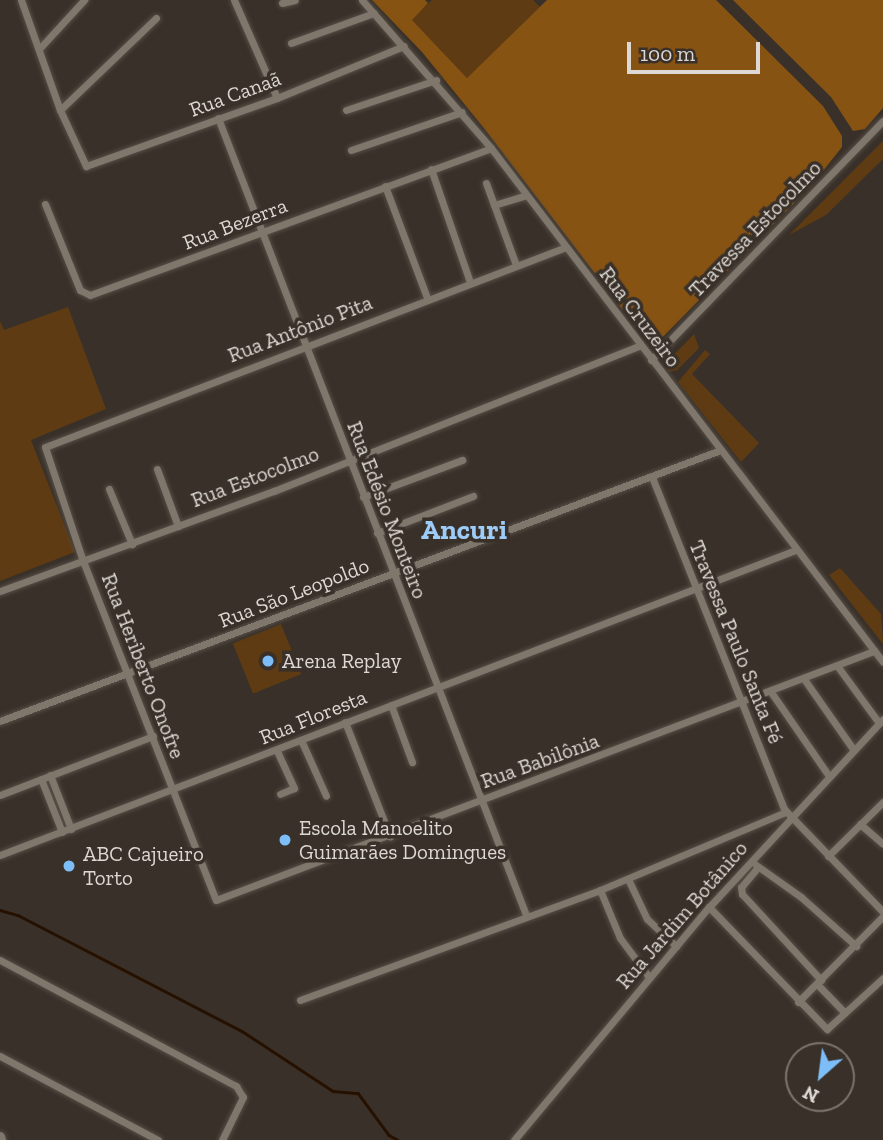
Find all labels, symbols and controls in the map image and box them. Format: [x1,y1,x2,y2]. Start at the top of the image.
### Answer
scale bar [631,28,764,72]
text: 100 m [640,41,695,66]
street label: Rua Canaã [186,66,284,122]
street label: Travessa Estocolmo [683,156,827,302]
street label: Rua Bezerra [179,193,291,255]
street label: Rua Cruzeiro [594,262,686,372]
street label: Rua Antônio Pita [224,290,376,368]
street label: Rua Edésio Monteiro [342,418,432,602]
street label: Rua Estocolmo [188,441,322,513]
district label: Ancuri [421,513,507,547]
street label: Travessa Paulo Santa Fé [684,537,788,747]
street label: Rua São Leopoldo [215,553,373,633]
street label: Rua Heriberto Onofre [96,570,190,762]
place label: Arena Replay [282,648,401,674]
marker: Arena Replay [260,653,276,669]
street label: Rua Floresta [256,684,370,750]
street label: Rua Babilônia [477,728,603,794]
place label: Escola Manoelito Guimarães Domingues [299,815,506,865]
marker: Escola Manoelito Guimarães Domingues [277,832,293,848]
street label: Rua Jardim Botânico [611,836,753,994]
place label: ABC Cajueiro Torto [83,841,204,891]
marker: ABC Cajueiro Torto [61,858,77,874]
north arrow [785,1042,855,1112]
text: N [799,1081,823,1108]

